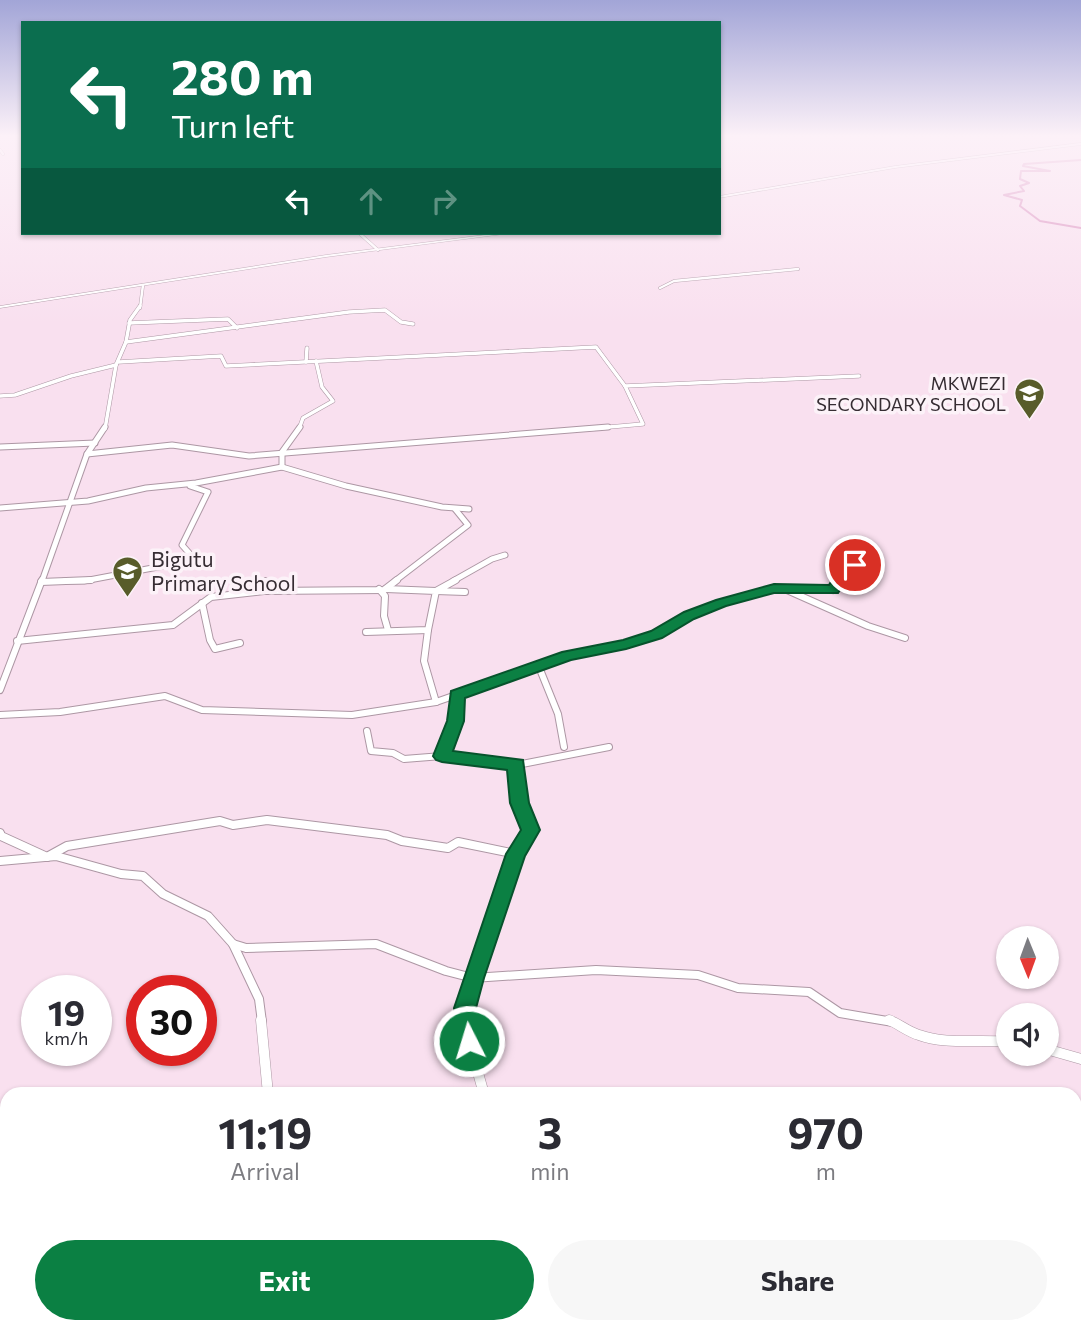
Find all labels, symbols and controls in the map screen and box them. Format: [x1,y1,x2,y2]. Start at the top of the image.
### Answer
text: 280 m [171,45,314,105]
icon: left [56,49,147,140]
text: Turn left [171,105,295,145]
icon: left [279,182,317,220]
icon: ahead [352,182,390,220]
icon: right [425,182,463,220]
place label: MKWEZI SECONDARY SCHOOL [816,372,1006,415]
school or university icon: MKWEZI SECONDARY SCHOOL [1012,377,1046,421]
pin [825,535,885,595]
place label: Bigutu Primary School [151,546,296,595]
icon: arrive [836,546,874,584]
school or university icon: Bigutu Primary School [111,555,145,599]
north arrow [996,926,1059,989]
map controls [996,926,1059,1066]
speed limit sign: 30 [126,975,217,1066]
text: 19 [48,990,85,1033]
button: sound [996,1003,1059,1066]
position arrow [432,1004,506,1078]
text: km/h [45,1027,88,1049]
text: 11:19 [218,1106,312,1158]
text: 3 [538,1106,562,1158]
text: 970 [788,1106,864,1158]
text: Arrival [230,1157,300,1185]
text: min [530,1157,569,1185]
text: m [816,1157,836,1185]
button: Exit [35,1240,534,1320]
button: Share [548,1240,1047,1320]

